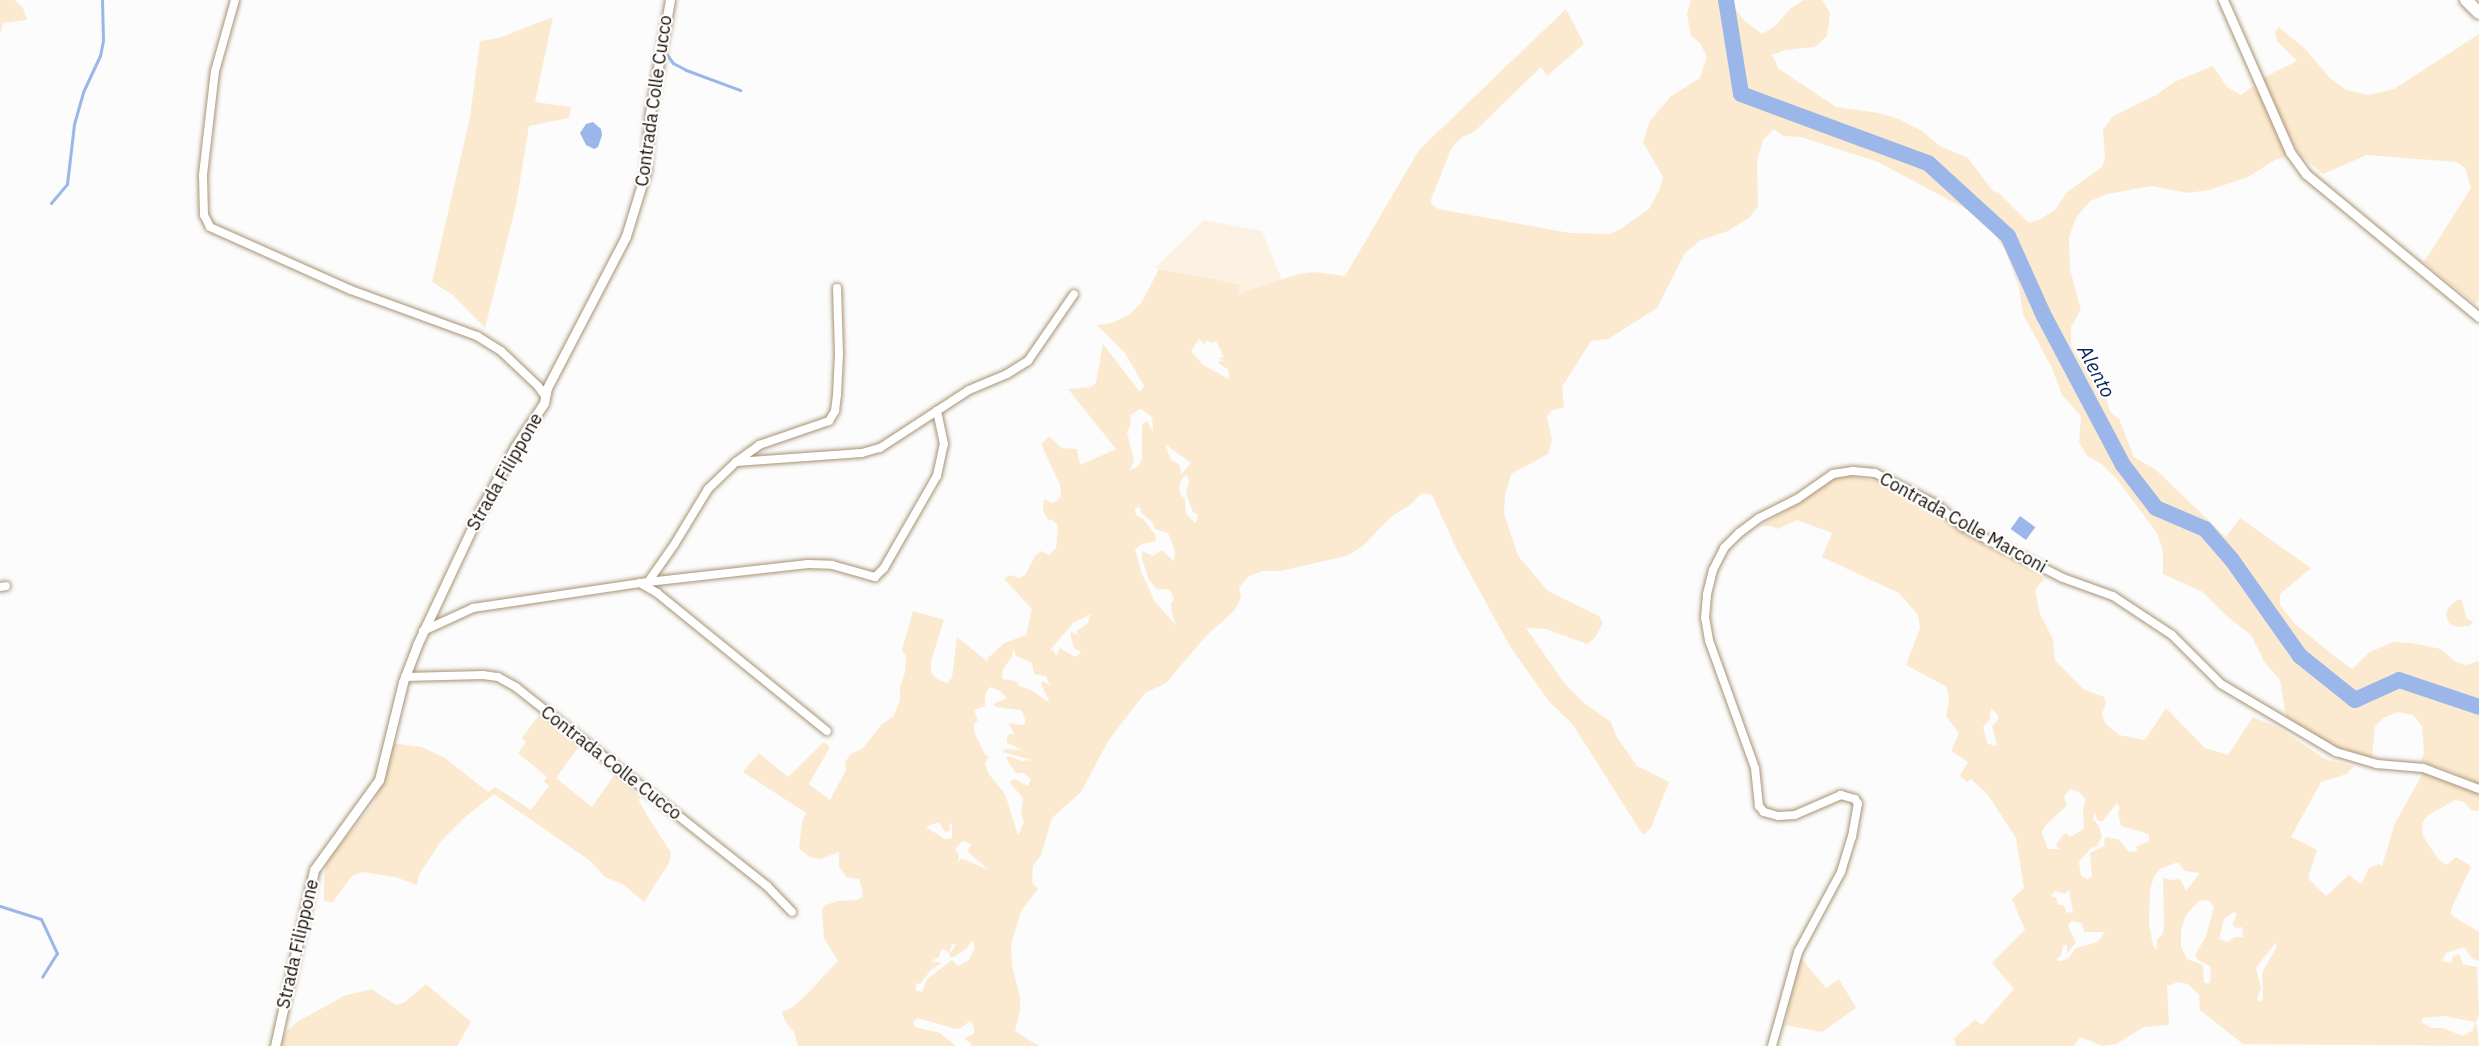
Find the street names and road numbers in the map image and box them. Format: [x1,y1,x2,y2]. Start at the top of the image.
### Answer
street label: Contrada Colle Cucco [631,14,677,188]
street label: Strada Filippone [463,409,547,535]
street label: Contrada Colle Marconi [1876,468,2050,578]
street label: Contrada Colle Cucco [536,701,686,825]
street label: Strada Filippone [273,877,323,1011]

